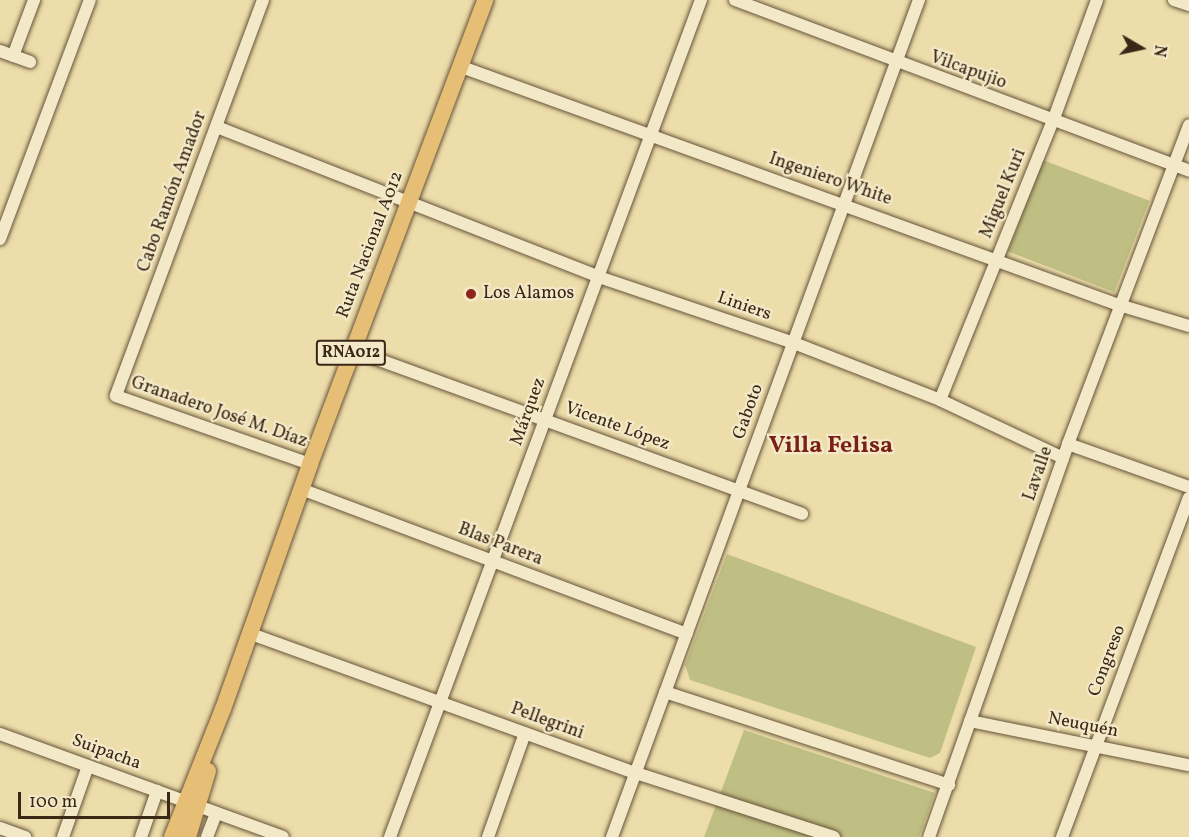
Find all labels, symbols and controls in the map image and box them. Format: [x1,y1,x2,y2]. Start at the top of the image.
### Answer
north arrow [1111,18,1171,78]
text: N [1147,43,1171,58]
street label: Vilcapujio [927,47,1009,95]
street label: Cabo Ramón Amador [134,109,212,275]
street label: Miguel Kuri [976,146,1032,242]
street label: Ingeniero White [766,149,894,211]
street label: Ruta Nacional A012 [333,169,409,321]
place label: Los Alamos [483,283,574,305]
marker: Los Alamos [464,287,478,301]
street label: Liniers [714,288,774,326]
road number: RNA012 [315,340,387,366]
street label: Granadero José M. Díaz [128,373,310,453]
street label: Márquez [507,375,551,449]
street label: Gaboto [729,381,769,443]
street label: Vicente López [562,398,672,456]
district label: Villa Felisa [769,433,893,461]
street label: Lavalle [1020,444,1058,504]
street label: Blas Parera [455,519,545,571]
street label: Congreso [1085,622,1131,700]
street label: Pellegrini [507,699,587,745]
street label: Neuquén [1046,709,1120,743]
street label: Suipacha [68,731,144,775]
scale bar [21,780,172,818]
text: 100 m [29,790,78,815]

